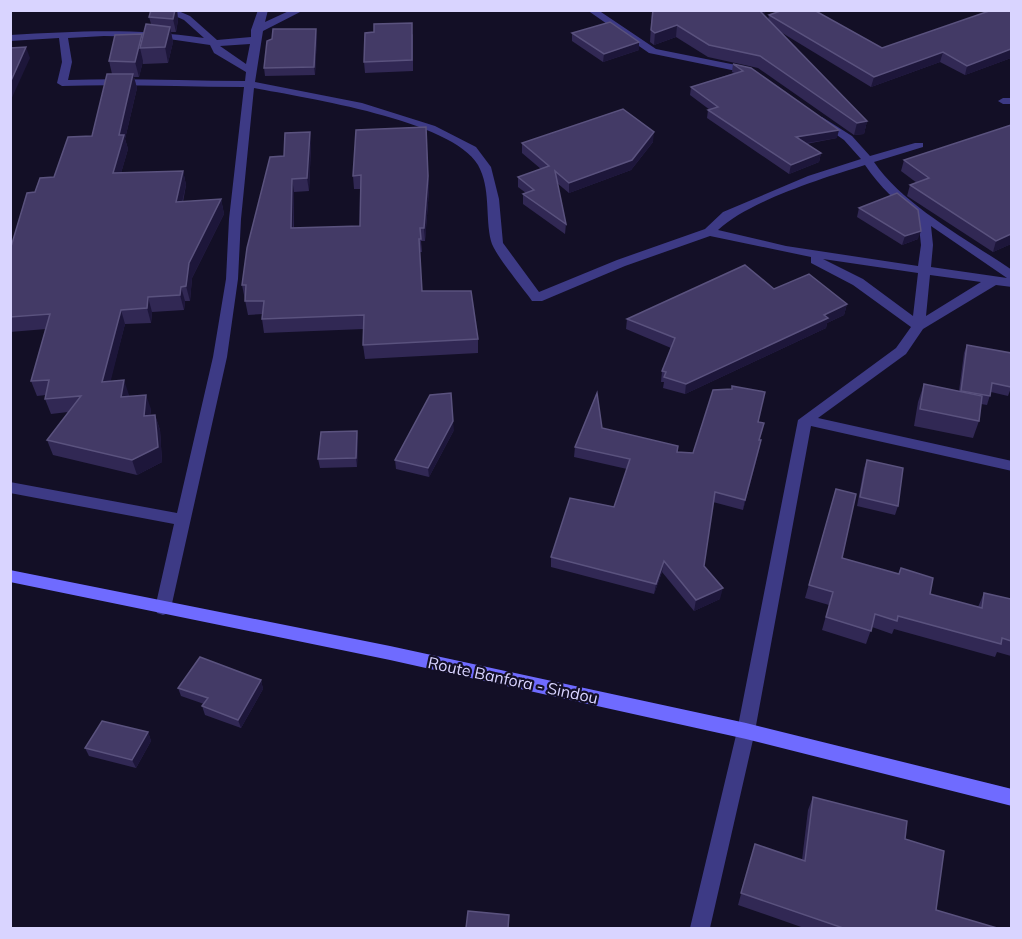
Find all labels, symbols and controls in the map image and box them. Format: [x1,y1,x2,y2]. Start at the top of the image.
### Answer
street label: Route Banfora - Sindou [426,652,600,708]

